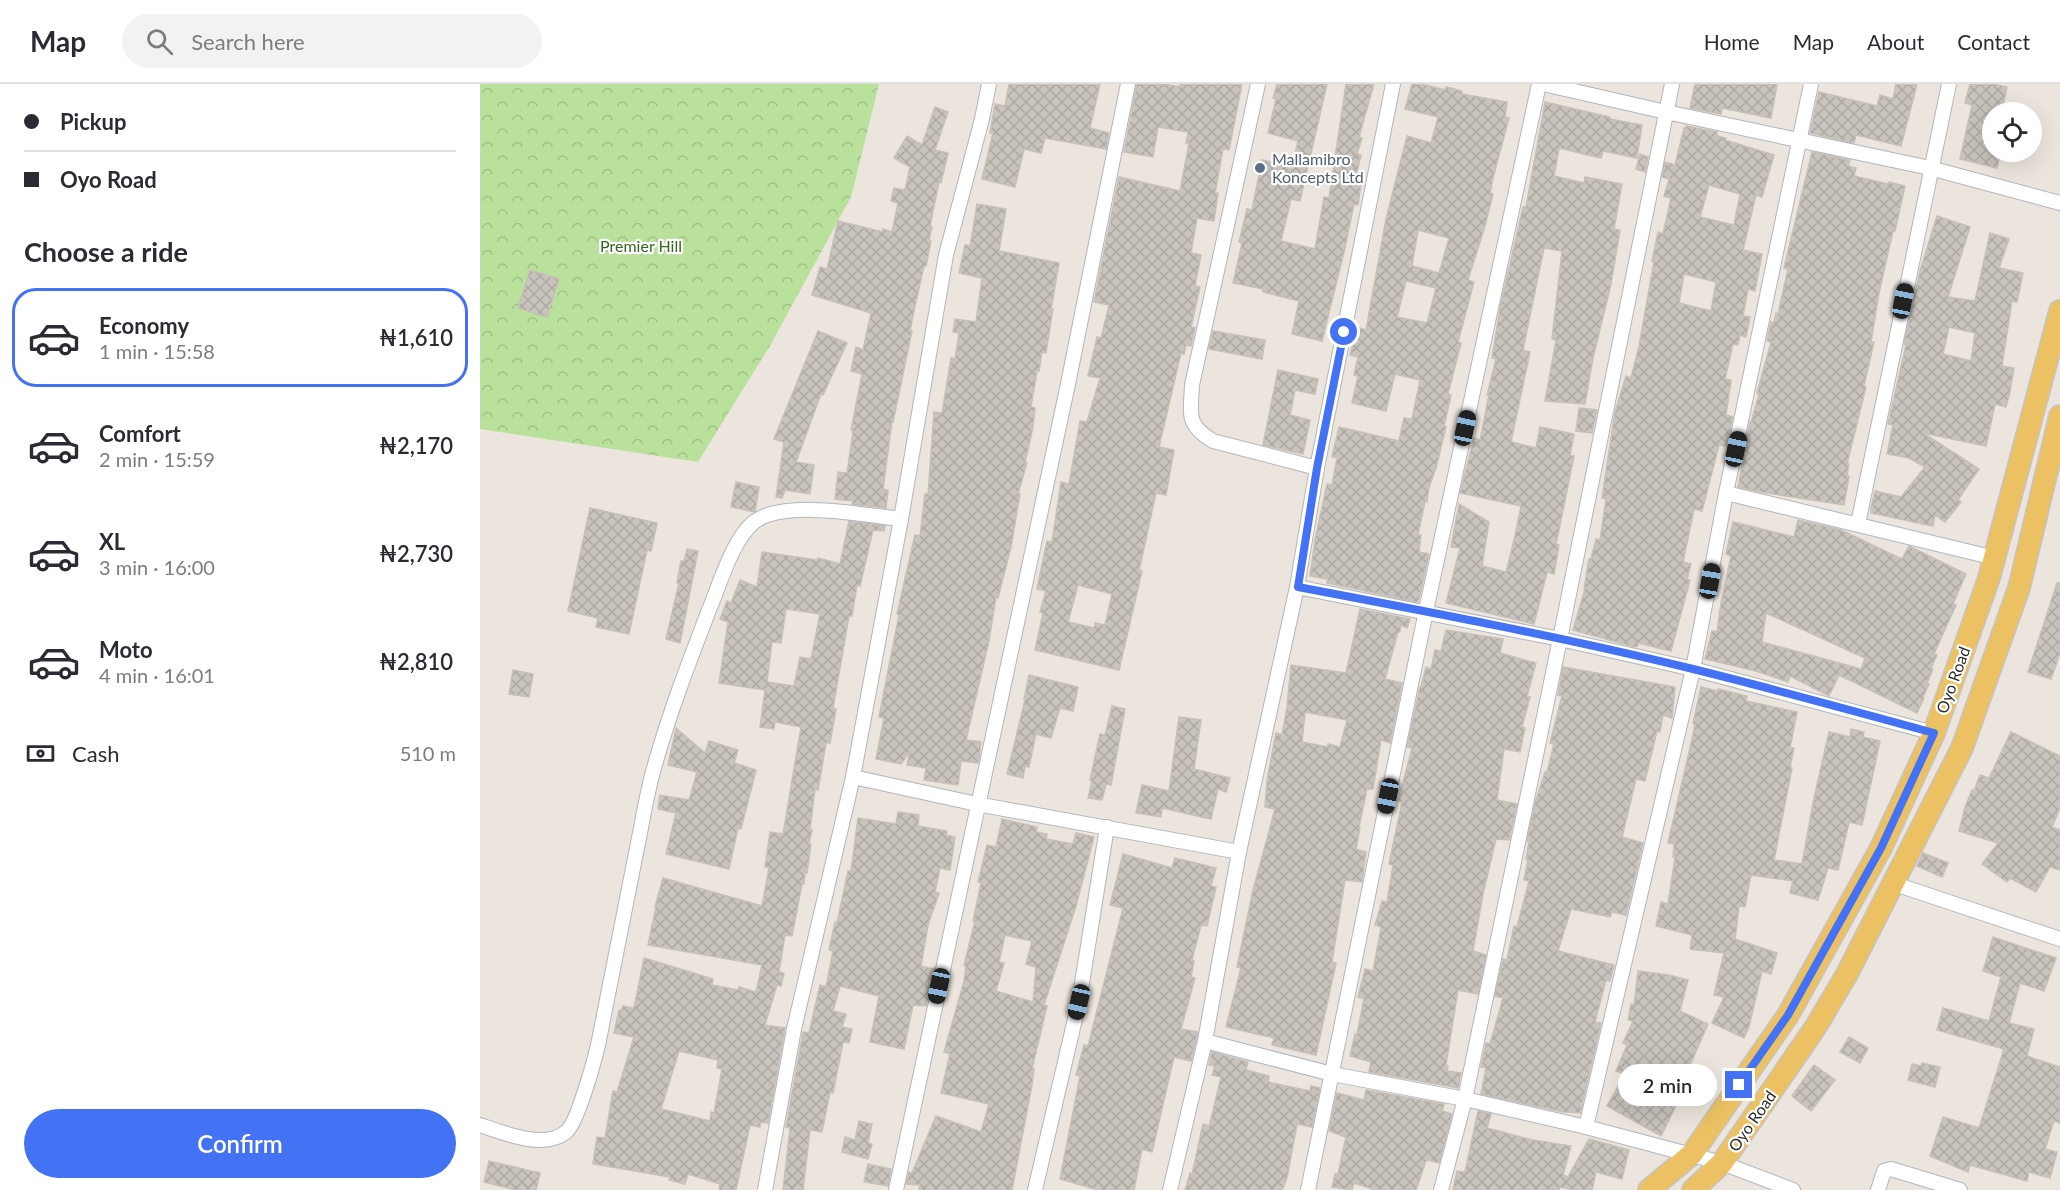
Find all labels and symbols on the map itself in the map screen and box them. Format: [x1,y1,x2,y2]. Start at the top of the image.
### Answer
place label: Mallamibro Koncepts Ltd [1272,149,1364,186]
marker: Mallamibro Koncepts Ltd [1253,161,1267,175]
park label: Premier Hill [600,236,682,255]
car [1891,282,1915,320]
route start [1330,318,1357,345]
car [1452,409,1478,447]
car [1723,430,1749,468]
car [1698,562,1722,600]
street label: Oyo Road [1932,644,1973,716]
car [1376,777,1400,815]
car [926,967,952,1005]
car [1066,982,1092,1022]
callout: 2 min [1619,1064,1718,1106]
route end [1725,1071,1752,1098]
street label: Oyo Road [1724,1087,1779,1155]

